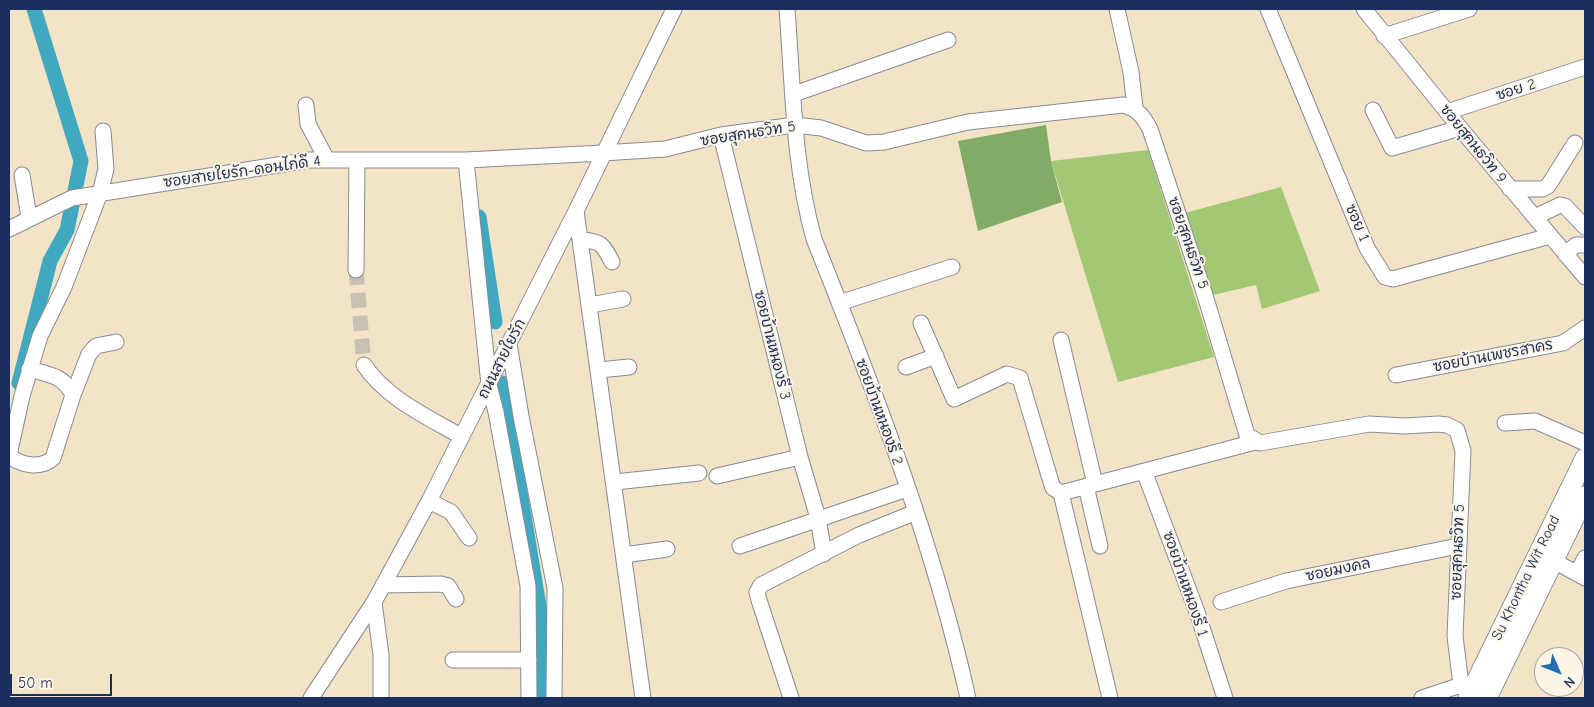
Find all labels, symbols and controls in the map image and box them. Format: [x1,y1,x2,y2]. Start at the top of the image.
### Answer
street label: ซอย 2 [1494,75,1538,105]
street label: ซอยสุคนธวิท 9 [1436,101,1510,187]
street label: ซอยสุคนธวิท 5 [699,118,797,150]
street label: ซอยสายใยรัก-ดอนไก่ดี 4 [162,152,322,192]
street label: ซอยสุคนธวิท 5 [1164,195,1212,291]
street label: ซอย 1 [1341,202,1373,244]
street label: ซอยบ้านหนองรี 3 [750,289,794,401]
street label: ถนนสายใยรัก [474,316,530,402]
street label: ซอยบ้านเพชรสาคร [1431,336,1555,376]
street label: ซอยบ้านหนองรี 2 [851,356,907,468]
street label: ซอยสุคนธวิท 5 [1447,504,1469,600]
street label: Su Khontha Wit Road [1488,513,1564,643]
street label: ซอยบ้านหนองรี 1 [1159,529,1211,639]
street label: ซอยมงคล [1304,554,1372,586]
north arrow [1534,647,1584,697]
scale bar [12,664,115,696]
text: N [1560,673,1579,691]
text: 50 m [18,674,53,692]

